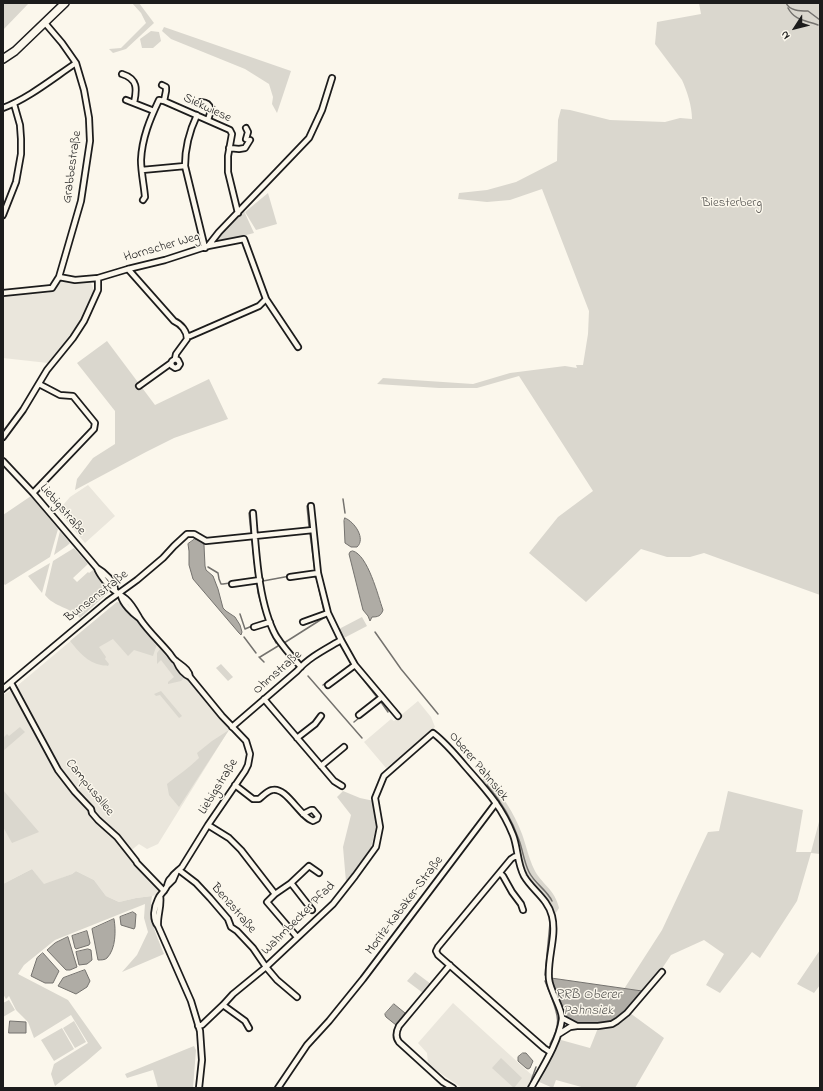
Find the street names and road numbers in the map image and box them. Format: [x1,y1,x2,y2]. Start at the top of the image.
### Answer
street label: Siekwiese [180,91,234,127]
street label: Grabbestraße [60,130,86,204]
street label: Hornscher Weg [122,230,202,266]
street label: Liebigstraße [36,481,88,539]
street label: Bunsenstraße [62,567,132,627]
street label: Ohmstraße [250,648,306,698]
street label: Oberer Pahnsiek [445,729,511,805]
street label: Liebigstraße [196,756,242,818]
street label: Campusallee [61,757,117,819]
street label: Moritz-Kabaker-Straße [363,853,447,959]
street label: Wahmbecker Pfad [259,879,339,959]
street label: Benzstraße [207,881,259,937]

